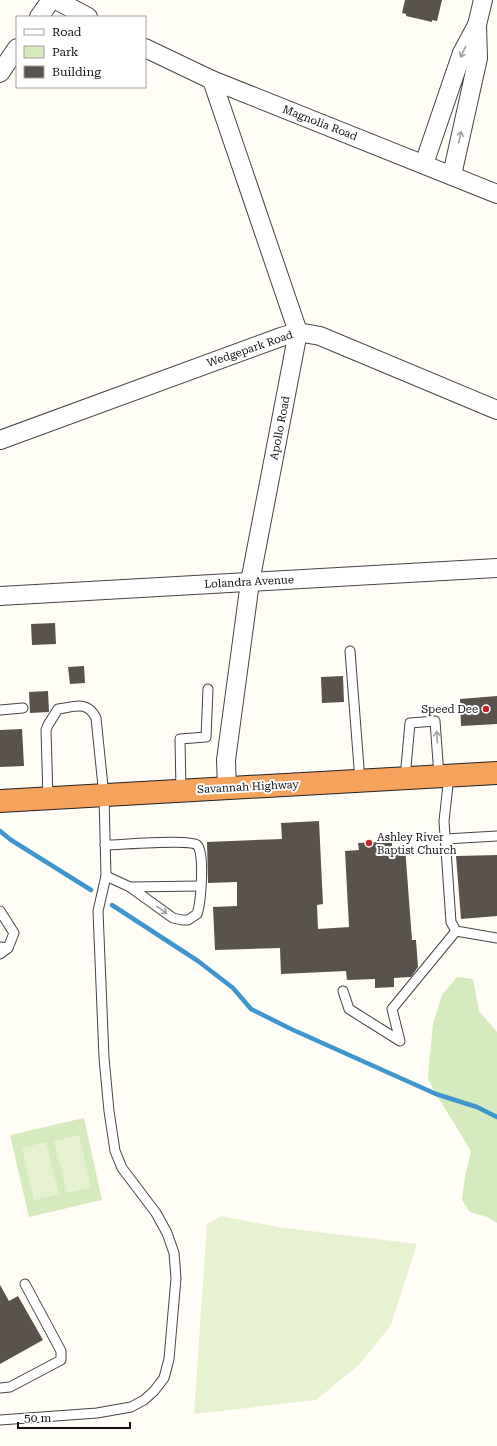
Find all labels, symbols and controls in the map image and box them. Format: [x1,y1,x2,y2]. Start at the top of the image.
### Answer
legend [16,16,146,88]
text: Road [52,25,82,39]
text: Park [52,45,79,59]
one-way arrow [459,46,466,58]
text: Building [52,65,101,79]
street label: Magnolia Road [281,103,359,143]
one-way arrow [457,131,465,144]
street label: Wedgepark Road [205,328,295,370]
street label: Apollo Road [267,395,293,461]
street label: Lolandra Avenue [204,573,294,591]
place label: Speed Dee [421,703,478,716]
marker: Speed Dee [481,704,491,714]
one-way arrow [433,731,440,744]
street label: Savannah Highway [197,778,300,796]
place label: Ashley River Baptist Church [377,831,457,857]
marker: Ashley River Baptist Church [364,838,374,848]
one-way arrow [156,906,167,914]
scale bar [18,1404,130,1430]
text: 50 m [24,1411,51,1425]

